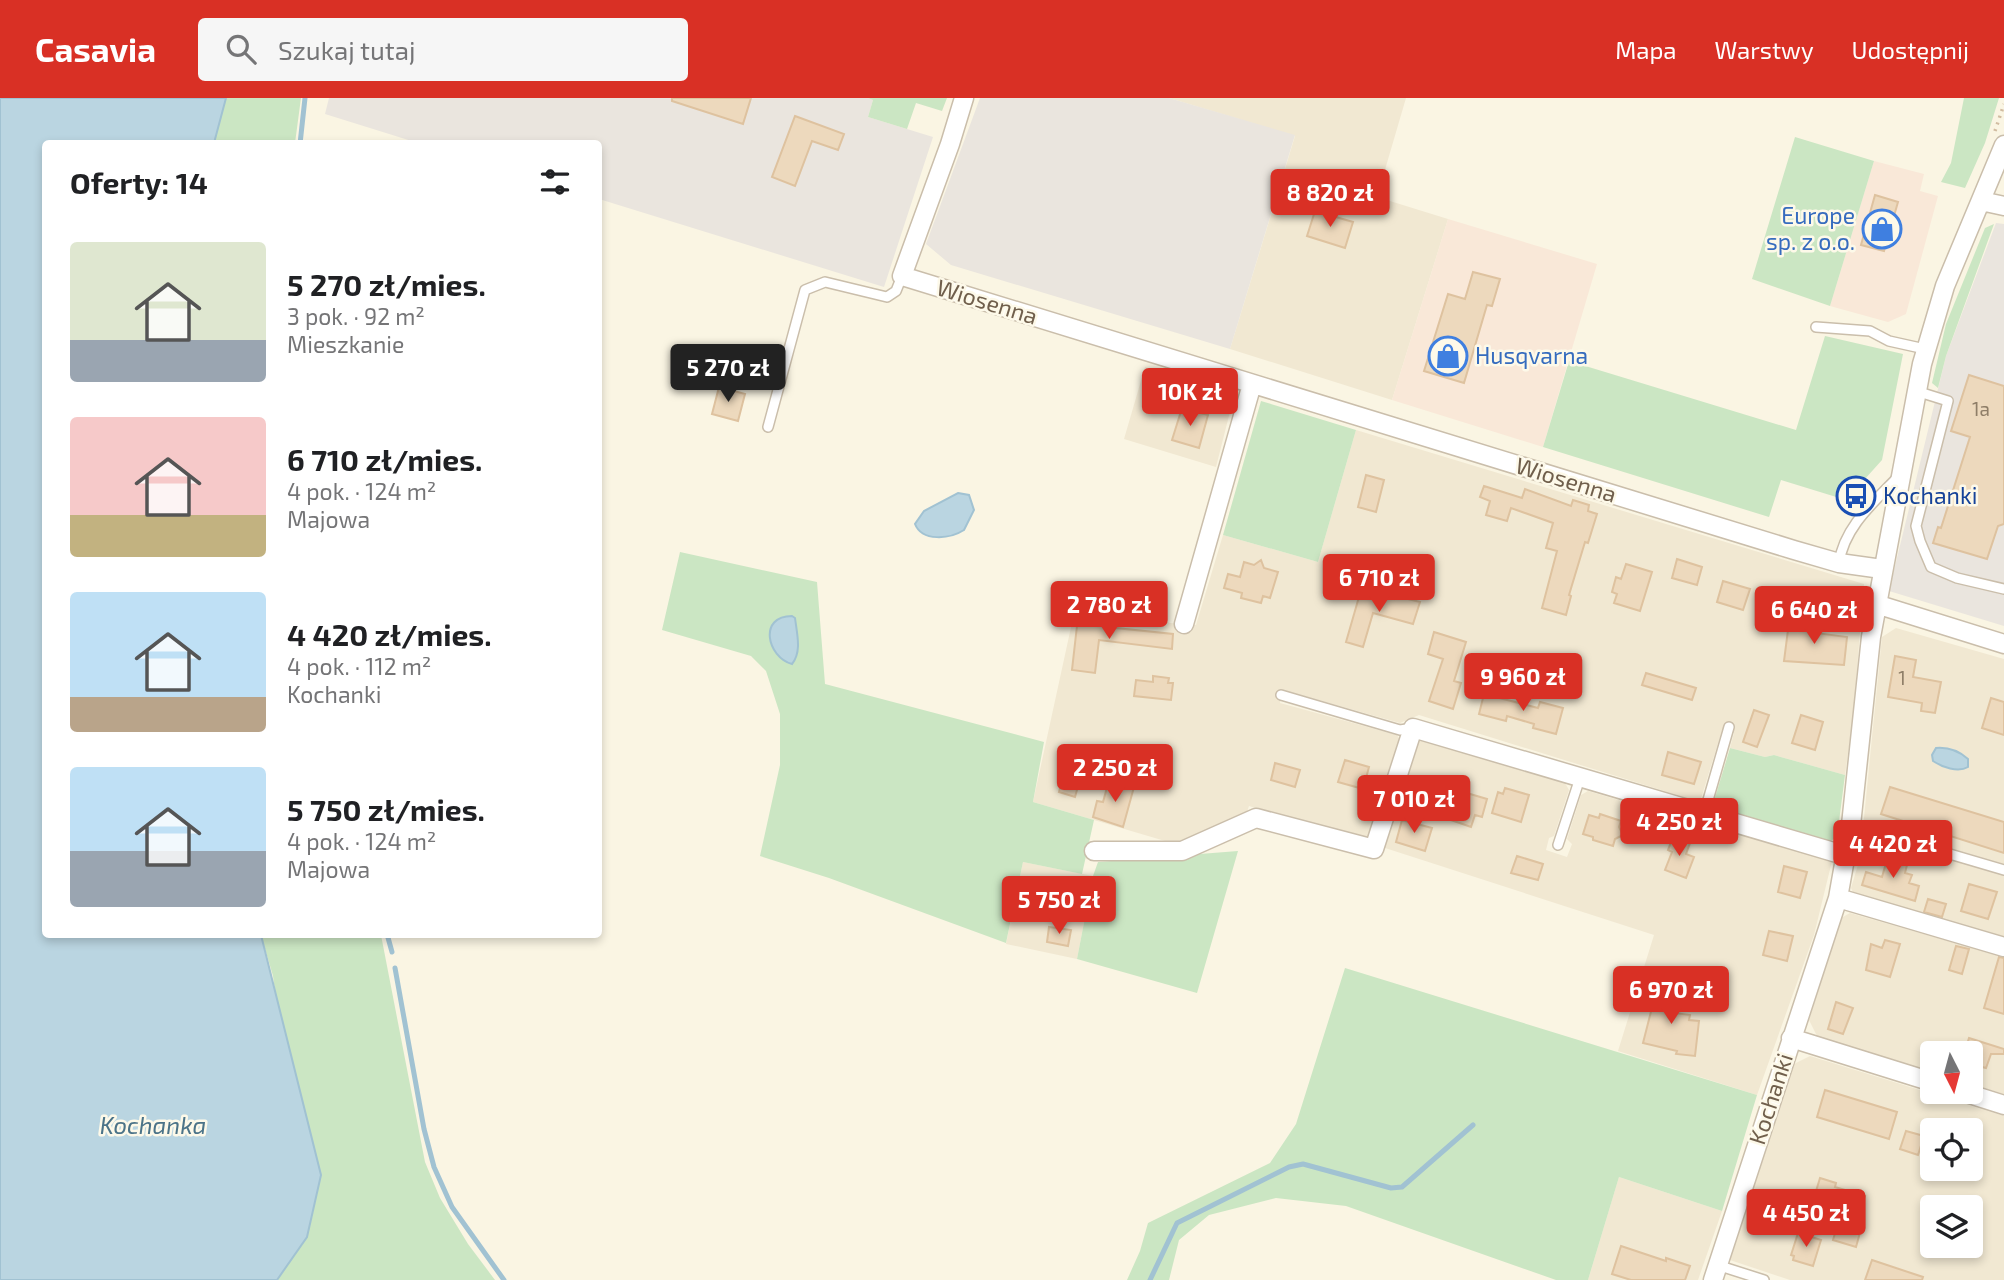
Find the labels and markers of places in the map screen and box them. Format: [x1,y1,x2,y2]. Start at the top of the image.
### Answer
pin: 8 820 zł [1258,170,1402,229]
place label: Europe sp. z o.o. [1766,201,1855,255]
shop icon: Europe sp. z o.o. [1861,208,1903,250]
shop icon: Husqvarna [1427,335,1469,377]
place label: Husqvarna [1475,341,1588,369]
pin: 5 270 zł [656,344,800,404]
pin: 10K zł [1133,368,1247,428]
bus stop icon: Kochanki [1835,475,1877,517]
place label: Kochanki [1883,481,1977,509]
pin: 6 710 zł [1307,554,1451,614]
pin: 2 780 zł [1037,582,1181,641]
pin: 6 640 zł [1742,587,1886,646]
pin: 9 960 zł [1451,654,1595,713]
pin: 2 250 zł [1043,744,1187,804]
pin: 7 010 zł [1342,776,1486,835]
pin: 4 250 zł [1607,798,1751,858]
pin: 4 420 zł [1821,820,1965,880]
pin: 5 750 zł [987,876,1131,936]
pin: 6 970 zł [1599,967,1743,1026]
pin: 4 450 zł [1734,1190,1878,1249]

